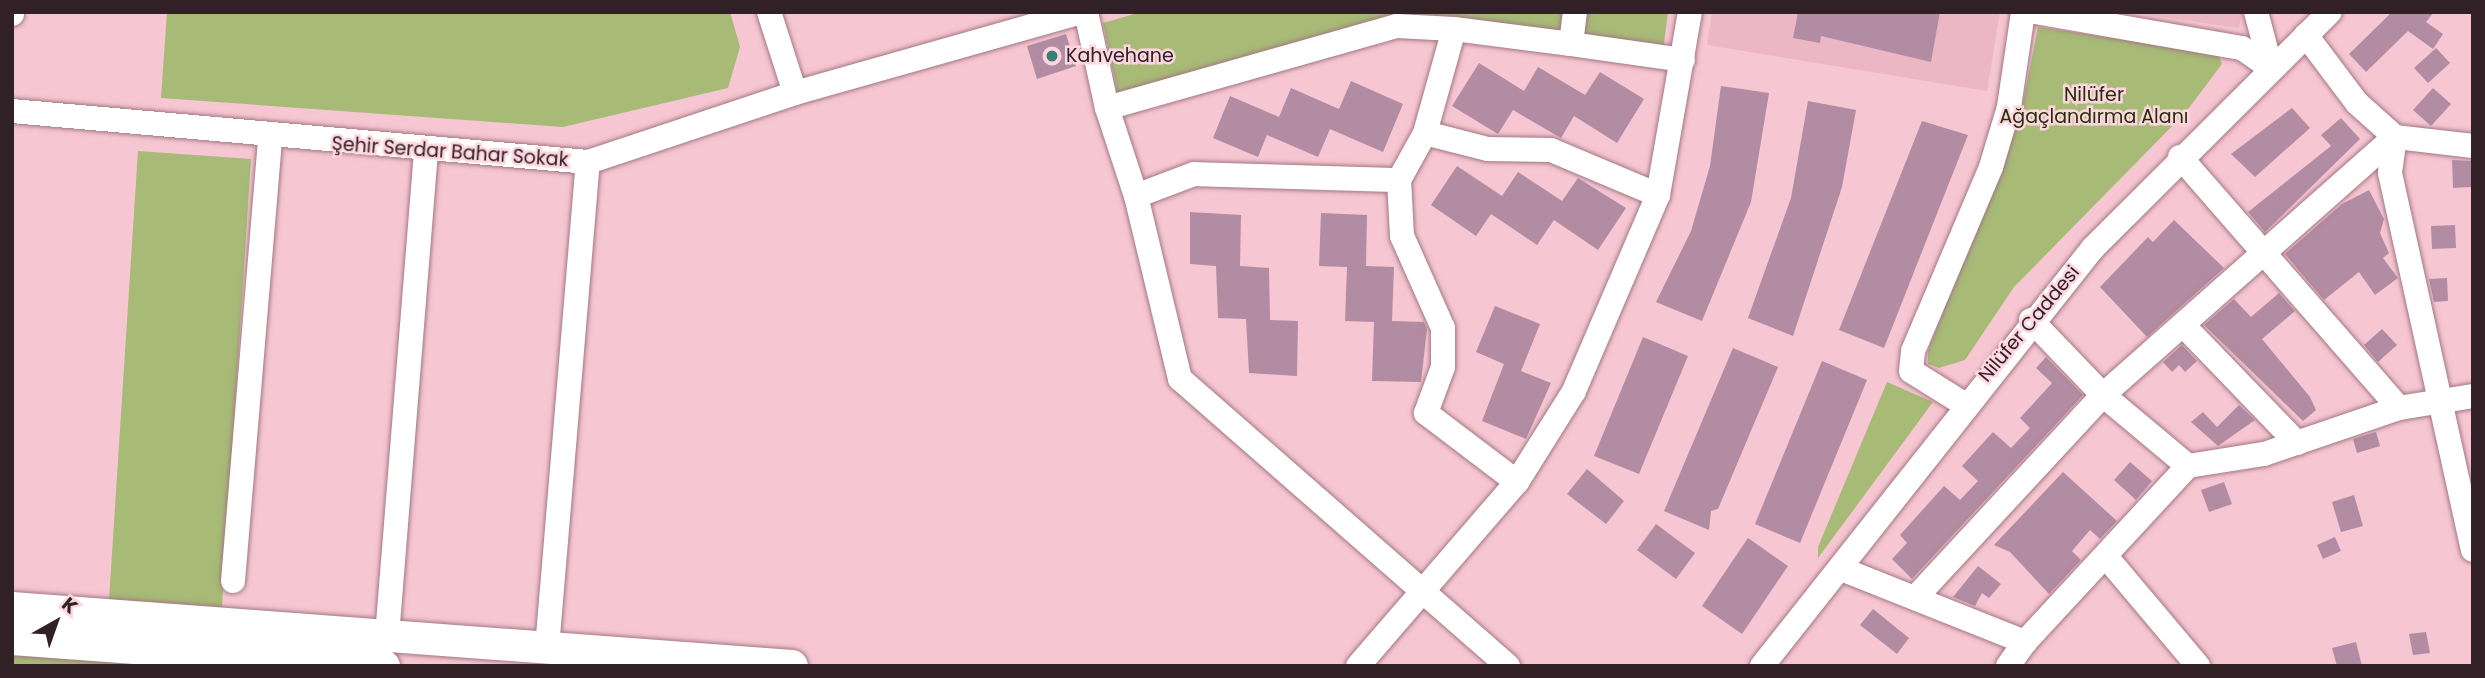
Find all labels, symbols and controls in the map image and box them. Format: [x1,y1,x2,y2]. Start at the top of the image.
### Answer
place label: Kahvehane [1066,45,1174,67]
marker: Kahvehane [1044,48,1060,64]
park label: Nilüfer Ağaçlandırma Alanı [2000,84,2188,128]
street label: Şehir Serdar Bahar Sokak [331,132,569,172]
street label: Nilüfer Caddesi [1974,261,2084,387]
north arrow [21,587,91,657]
text: K [56,591,84,620]

